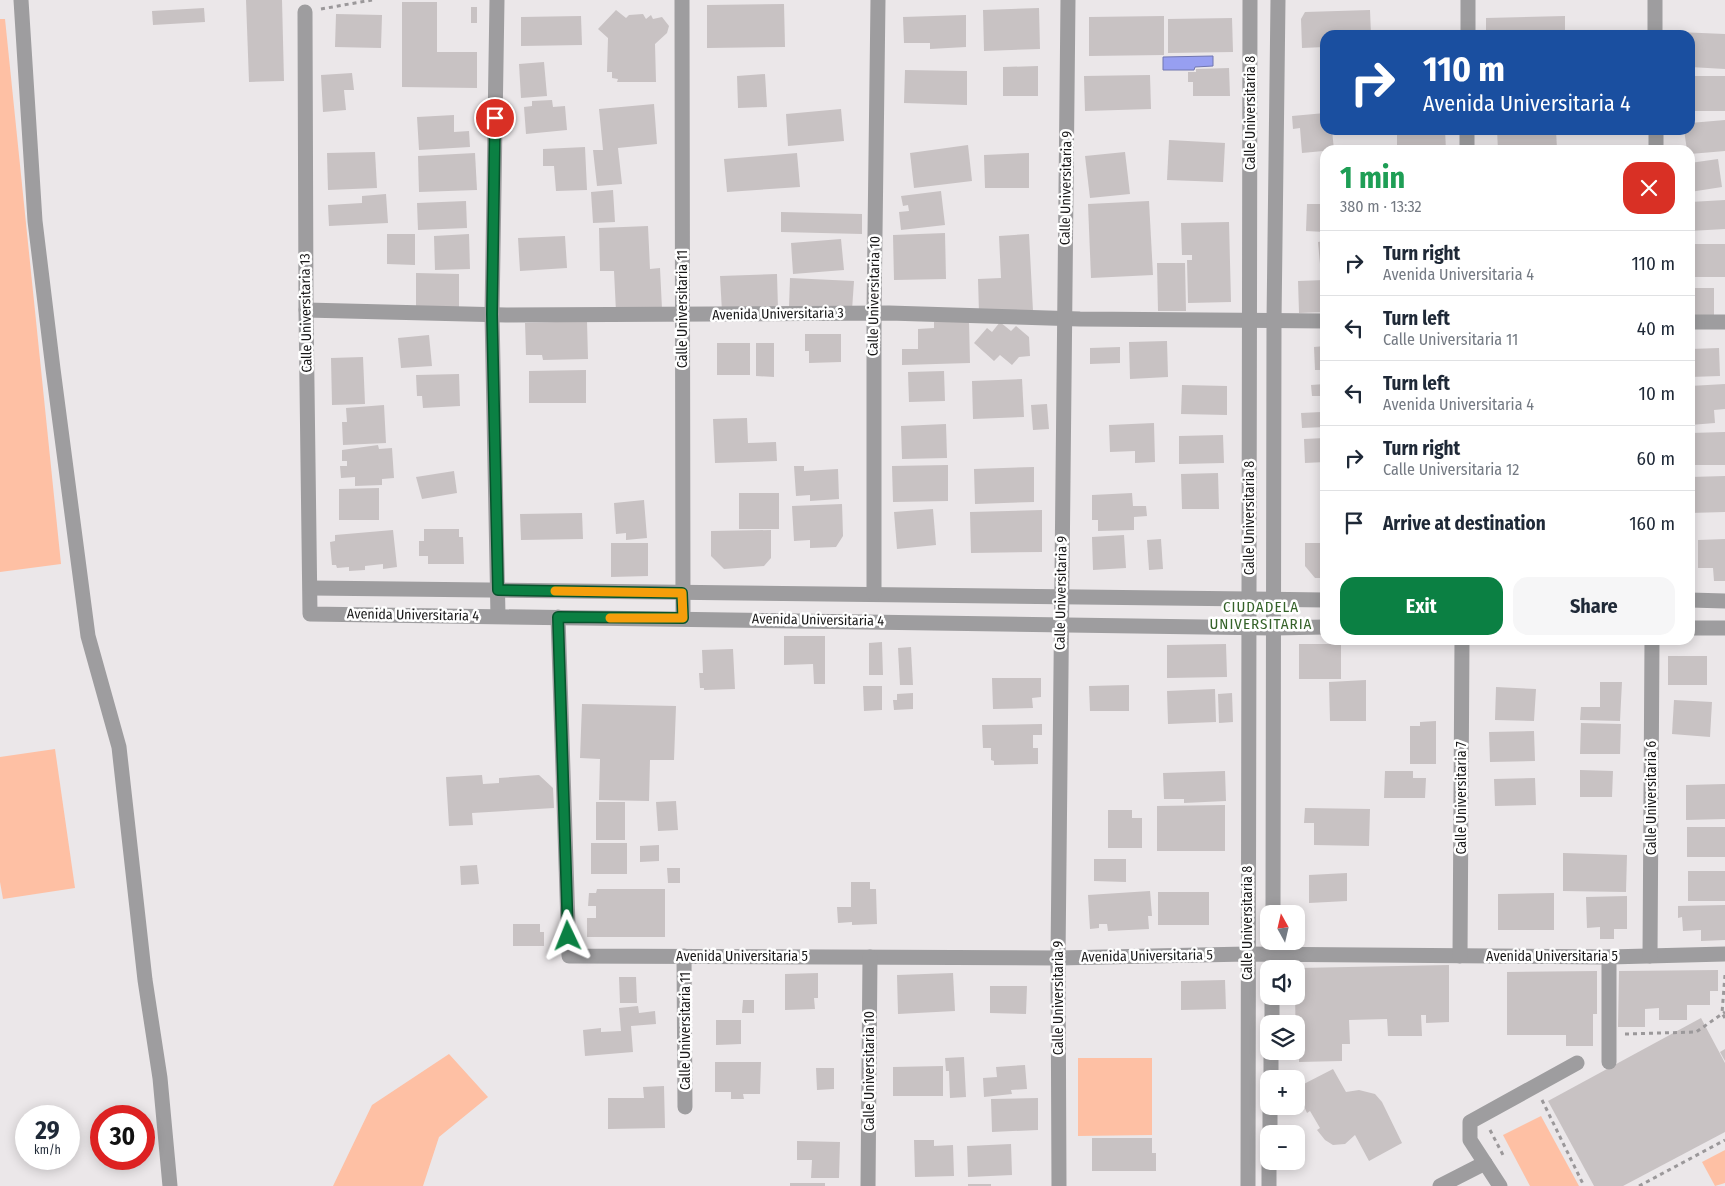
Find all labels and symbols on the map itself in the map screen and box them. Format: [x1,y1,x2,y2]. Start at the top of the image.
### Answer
street label: Calle Universitaria 8 [1242,56,1259,170]
pin [474,97,516,139]
street label: Calle Universitaria 9 [1057,130,1075,245]
street label: Calle Universitaria 10 [864,236,884,356]
street label: Calle Universitaria 11 [674,250,691,368]
street label: Calle Universitaria 13 [296,253,316,373]
street label: Avenida Universitaria 3 [712,304,844,324]
street label: Calle Universitaria 8 [1241,461,1258,575]
street label: Calle Universitaria 9 [1052,535,1070,650]
district label: CIUDADELA UNIVERSITARIA [1209,598,1313,633]
street label: Avenida Universitaria 4 [347,605,479,625]
street label: Avenida Universitaria 4 [752,610,884,630]
street label: Calle Universitaria 7 [1453,741,1470,855]
street label: Calle Universitaria 6 [1643,741,1660,855]
street label: Calle Universitaria 8 [1239,866,1256,980]
north arrow [1260,905,1305,950]
position arrow [541,909,593,961]
street label: Calle Universitaria 9 [1050,941,1067,1055]
street label: Avenida Universitaria 5 [1081,946,1213,966]
street label: Avenida Universitaria 5 [676,948,808,965]
street label: Avenida Universitaria 5 [1486,948,1618,965]
street label: Calle Universitaria 11 [677,972,694,1090]
street label: Calle Universitaria 10 [861,1011,878,1131]
speed limit sign: 30 [90,1105,155,1170]

